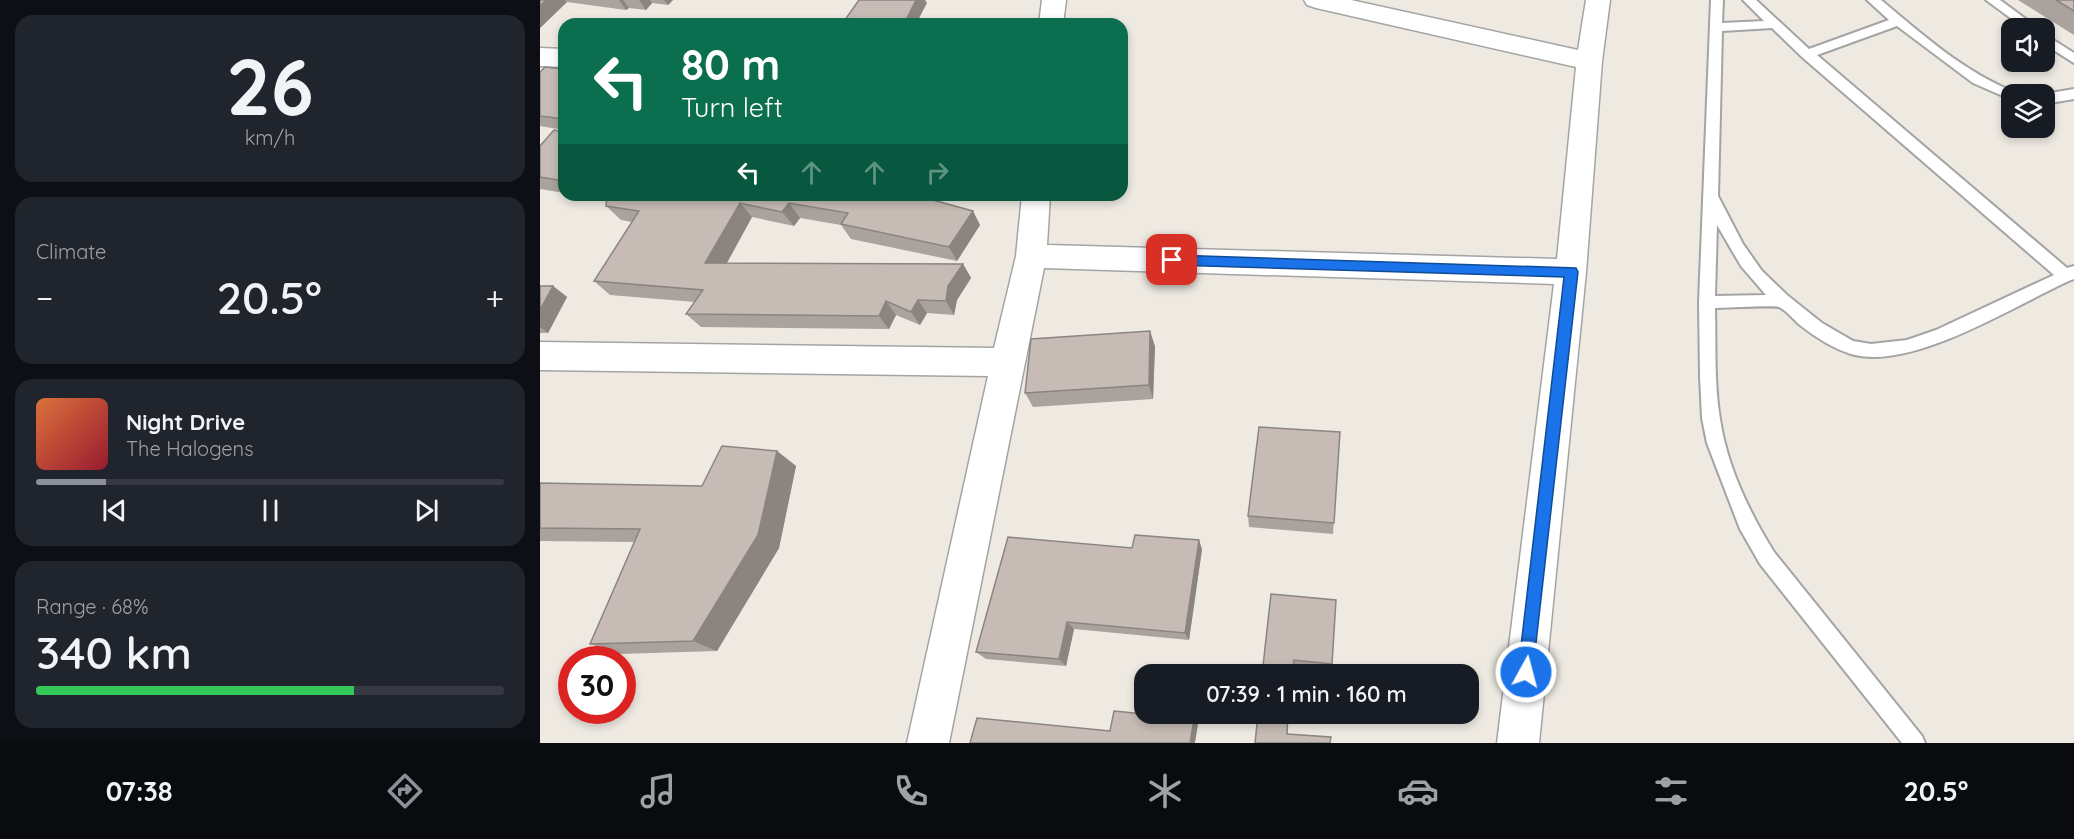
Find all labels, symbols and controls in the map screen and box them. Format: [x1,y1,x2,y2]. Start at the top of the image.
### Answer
map controls [2001,18,2055,138]
button: sound [2001,18,2055,72]
text: 26 [226,37,314,135]
text: 80 m [681,38,780,91]
icon: left [582,42,660,120]
button: layers [2001,84,2055,138]
text: Turn left [681,90,783,124]
text: km/h [245,125,295,150]
icon: left [732,156,765,189]
icon: ahead [795,156,828,189]
icon: ahead [858,156,891,189]
icon: right [921,156,954,189]
pin [1146,234,1197,285]
text: Climate [36,239,106,264]
icon: arrive [1155,243,1188,276]
text: 20.5° [217,269,322,325]
text: − [36,277,53,318]
text: + [485,277,504,318]
text: Night Drive [126,408,245,436]
text: The Halogens [126,436,254,461]
icon: previous [98,494,131,527]
icon: pause [254,494,287,527]
icon: next [410,494,443,527]
text: Range · 68% [36,594,148,619]
text: 340 km [36,624,192,680]
position arrow [1494,640,1558,704]
speed limit sign: 30 [558,646,636,724]
text: 07:39 · 1 min · 160 m [1206,680,1407,708]
icon: directions [384,770,426,812]
icon: music [637,770,679,812]
icon: phone [890,770,932,812]
icon: climate [1144,770,1186,812]
icon: car [1397,770,1439,812]
icon: filters [1650,770,1692,812]
text: 07:38 [106,774,173,808]
text: 20.5° [1903,774,1968,808]

